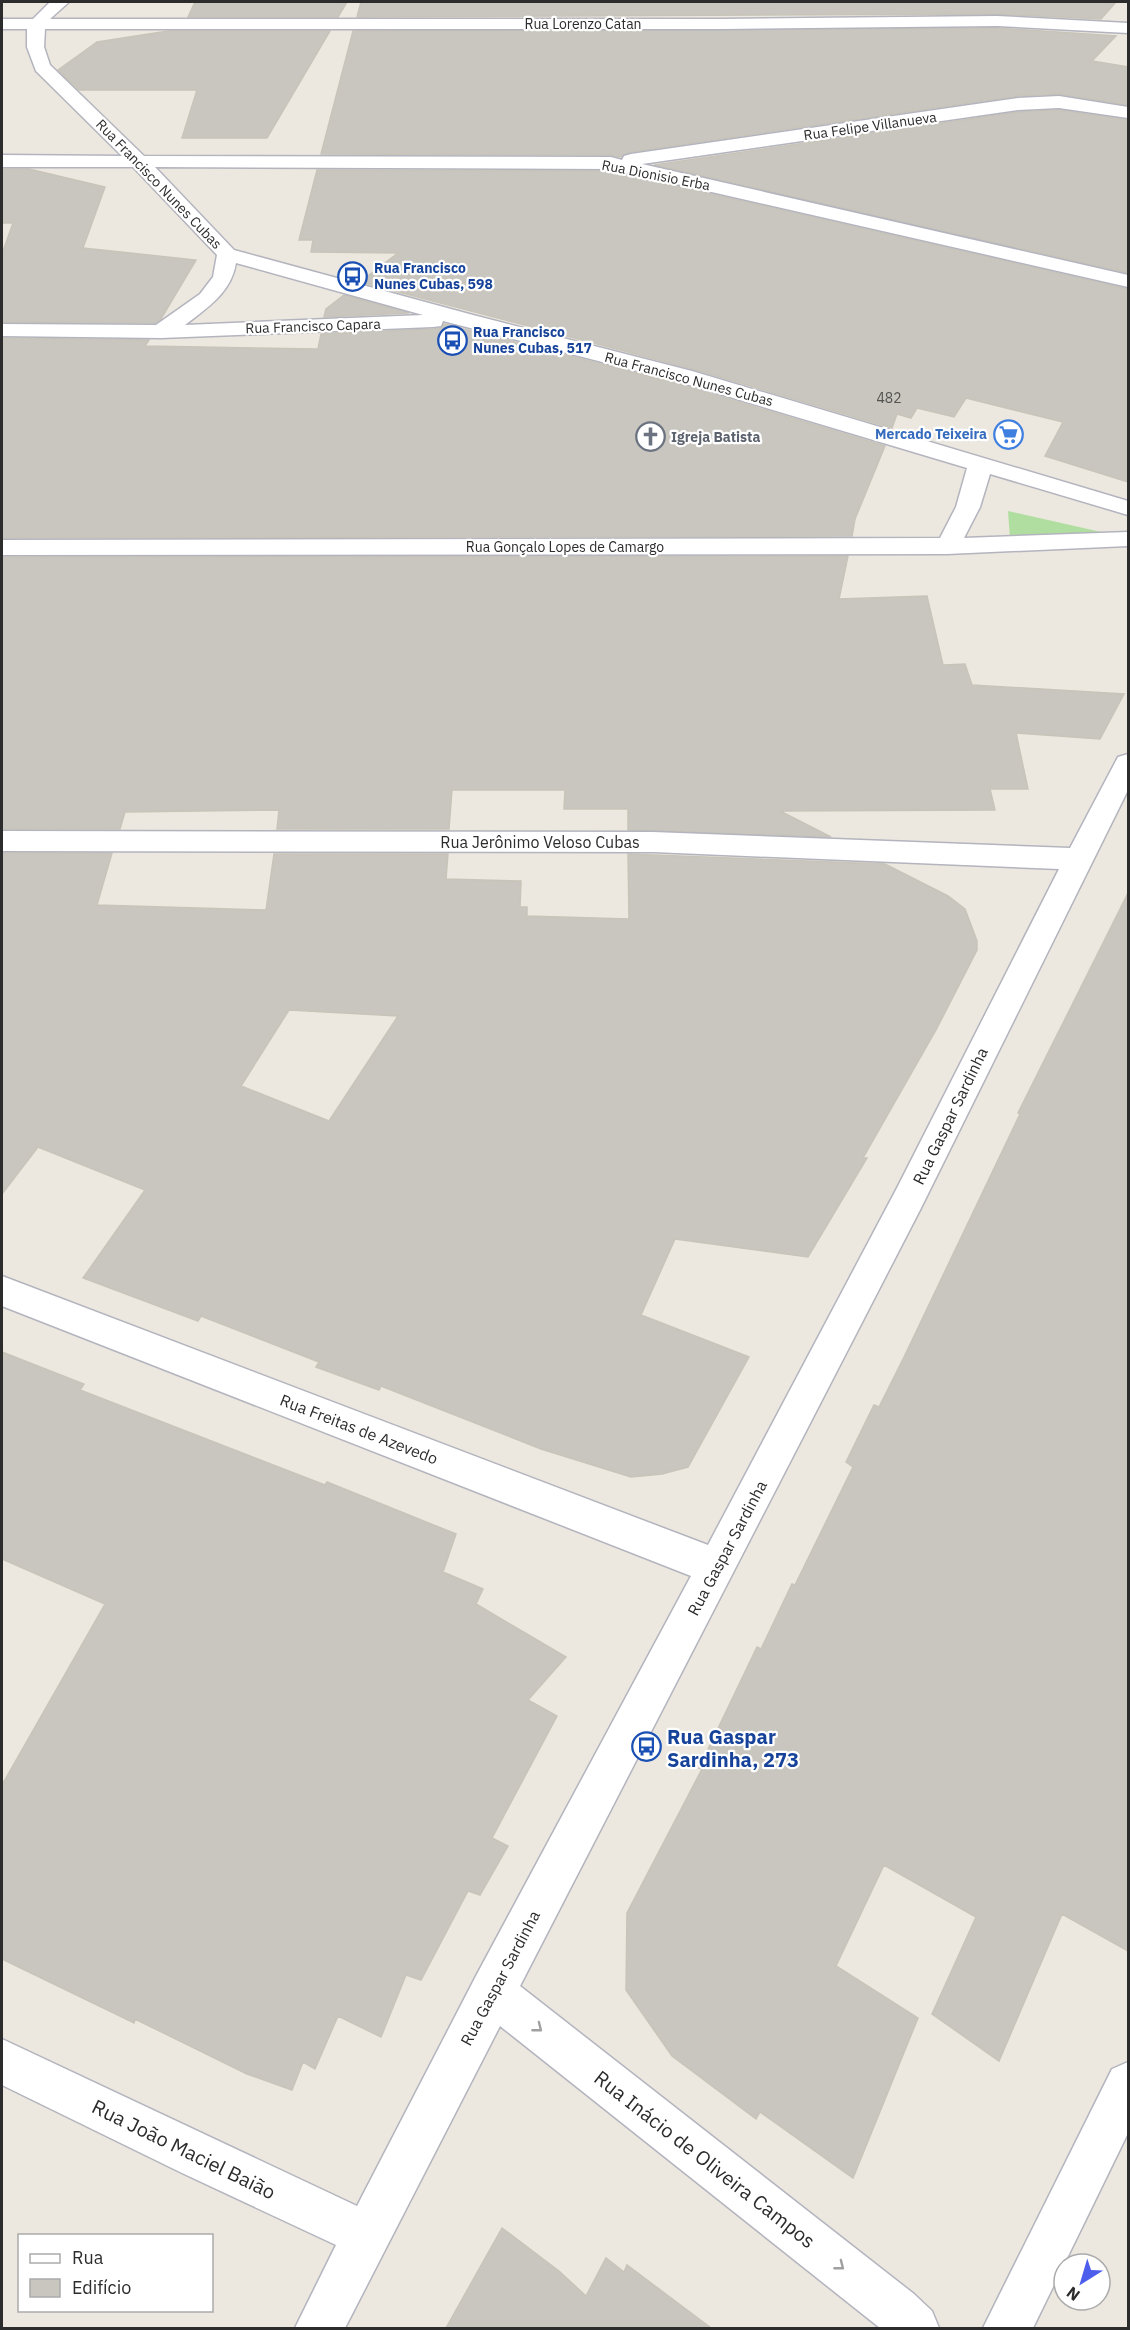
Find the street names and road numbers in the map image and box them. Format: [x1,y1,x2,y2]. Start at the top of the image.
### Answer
street label: Rua Lorenzo Catan [524,15,642,33]
street label: Rua Felipe Villanueva [802,108,938,144]
street label: Rua Francisco Nunes Cubas [92,115,226,253]
street label: Rua Dionisio Erba [600,156,712,194]
street label: Rua Francisco Capara [245,315,382,337]
street label: Rua Francisco Nunes Cubas [603,348,775,410]
street label: Rua Gonçalo Lopes de Camargo [466,538,664,556]
street label: Rua Jerônimo Veloso Cubas [440,832,640,852]
street label: Rua Gaspar Sardinha [908,1044,992,1188]
street label: Rua Freitas de Azevedo [277,1390,441,1468]
street label: Rua Gaspar Sardinha [683,1477,771,1619]
street label: Rua Gaspar Sardinha [456,1907,544,2049]
street label: Rua Inácio de Oliveira Campos [589,2064,821,2254]
street label: Rua João Maciel Baião [88,2093,280,2205]

